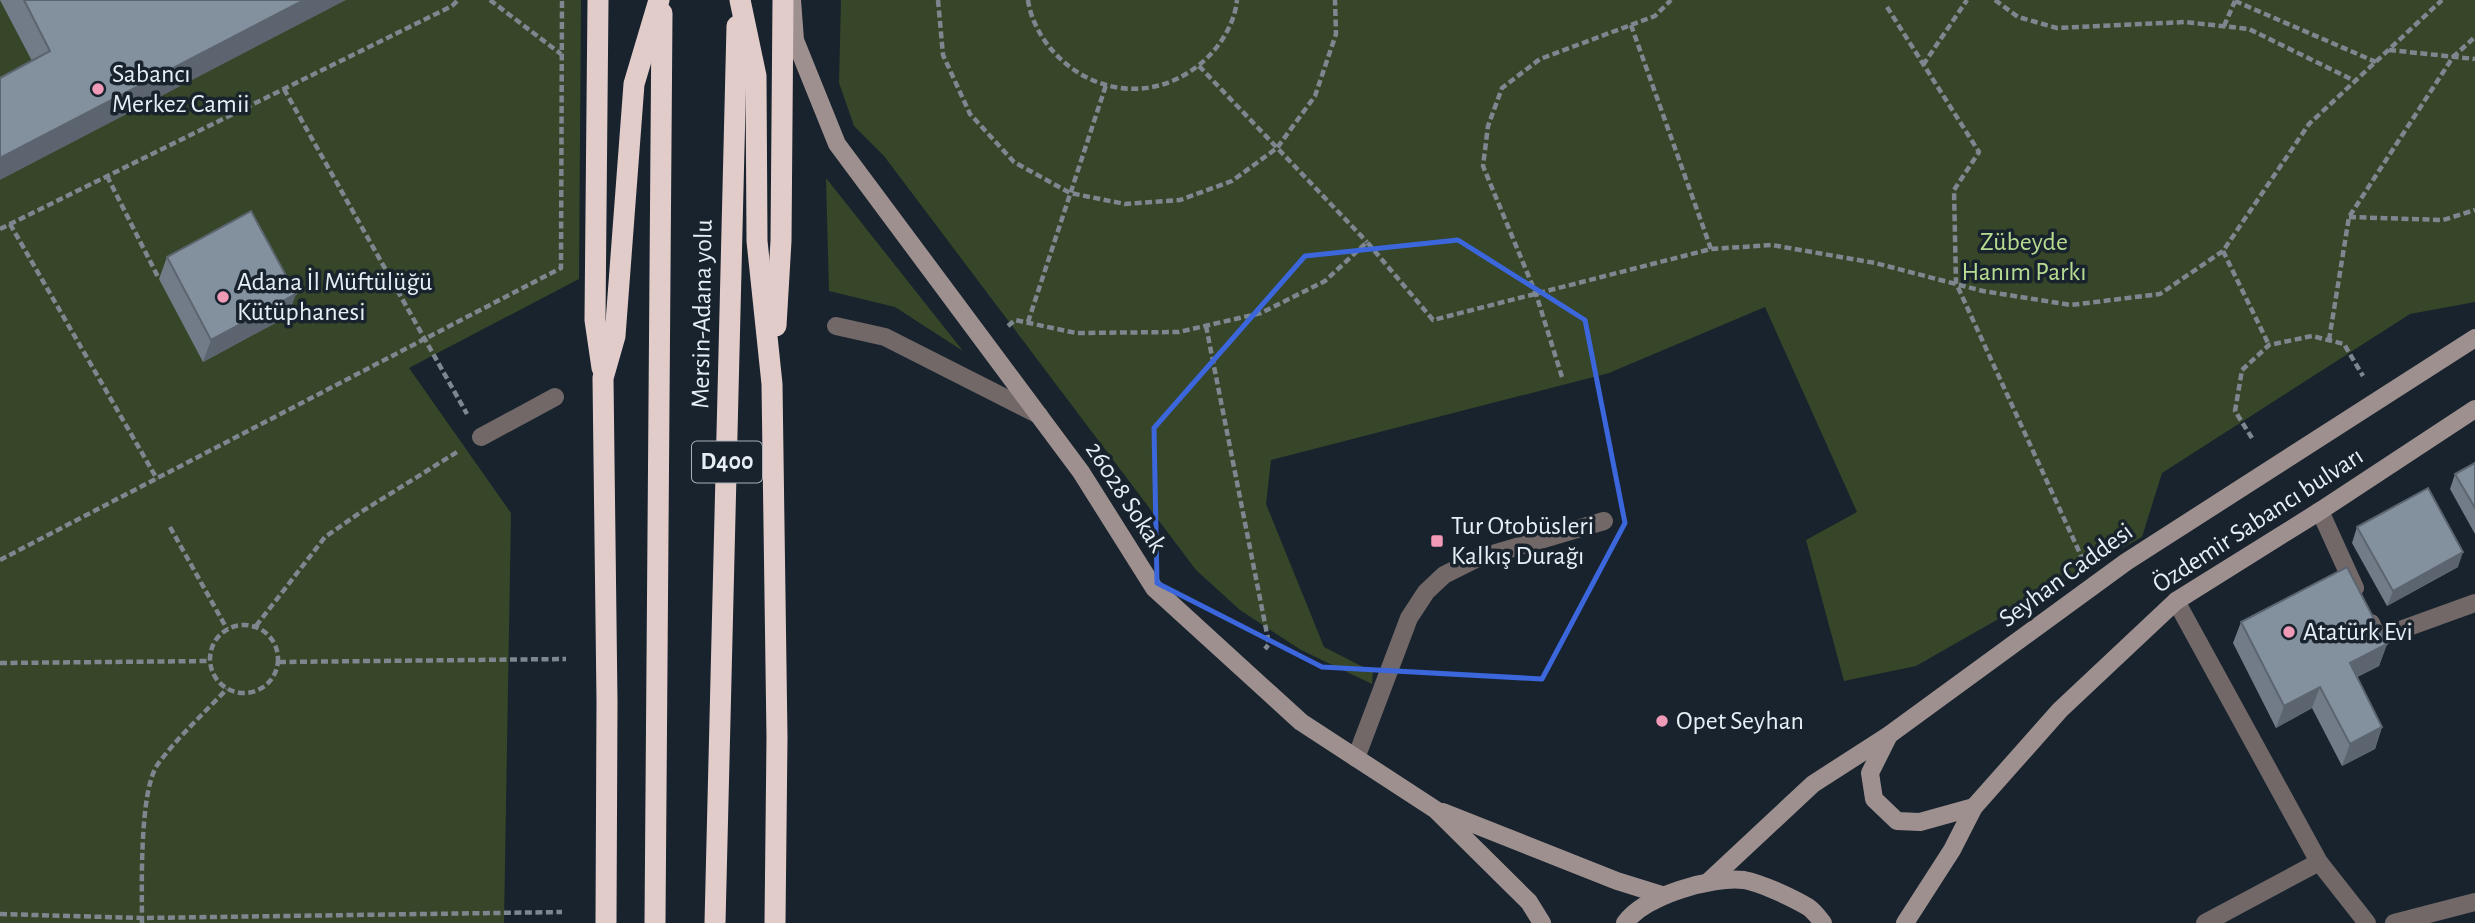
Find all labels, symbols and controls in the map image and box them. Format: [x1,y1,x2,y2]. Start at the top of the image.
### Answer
place label: Sabancı Merkez Camii [112,61,250,117]
marker: Sabancı Merkez Camii [90,81,106,97]
street label: Mersin-Adana yolu [687,219,717,409]
park label: Zübeyde Hanım Parkı [1962,229,2086,285]
place label: Adana İl Müftülüğü Kütüphanesi [237,268,432,325]
marker: Adana İl Müftülüğü Kütüphanesi [215,289,231,305]
street label: 26028 Sokak [1081,437,1171,557]
road number: D400 [692,442,762,482]
street label: Özdemir Sabancı bulvarı [2148,442,2368,598]
place label: Tur Otobüsleri Kalkış Durağı [1451,513,1594,569]
street label: Seyhan Caddesi [1994,518,2138,632]
marker: Tur Otobüsleri Kalkış Durağı [1429,533,1445,549]
place label: Atatürk Evi [2303,619,2413,645]
marker: Atatürk Evi [2281,624,2297,640]
place label: Opet Seyhan [1676,708,1804,734]
marker: Opet Seyhan [1654,713,1670,729]

